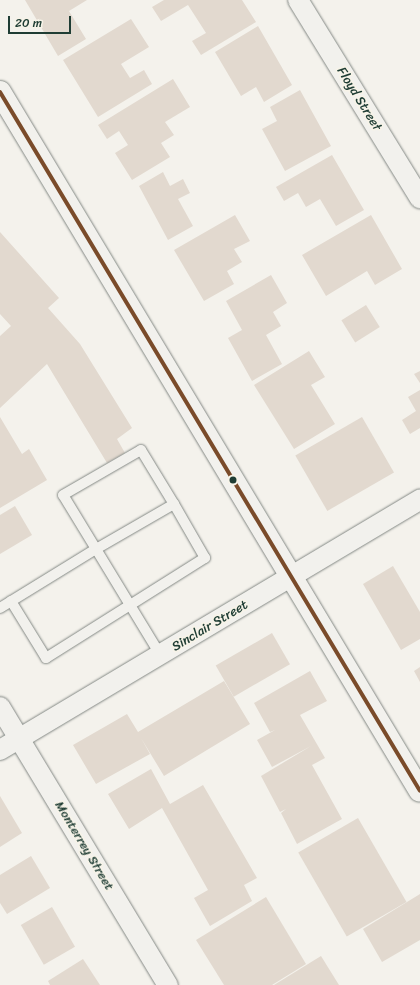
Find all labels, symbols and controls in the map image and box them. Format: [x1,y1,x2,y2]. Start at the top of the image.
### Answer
scale bar [10,8,73,34]
text: 20 m [15,12,42,34]
street label: Floyd Street [333,64,385,134]
unlabelled marker [228,475,238,485]
street label: Sinclair Street [169,597,251,655]
street label: Monterrey Street [51,799,117,893]

